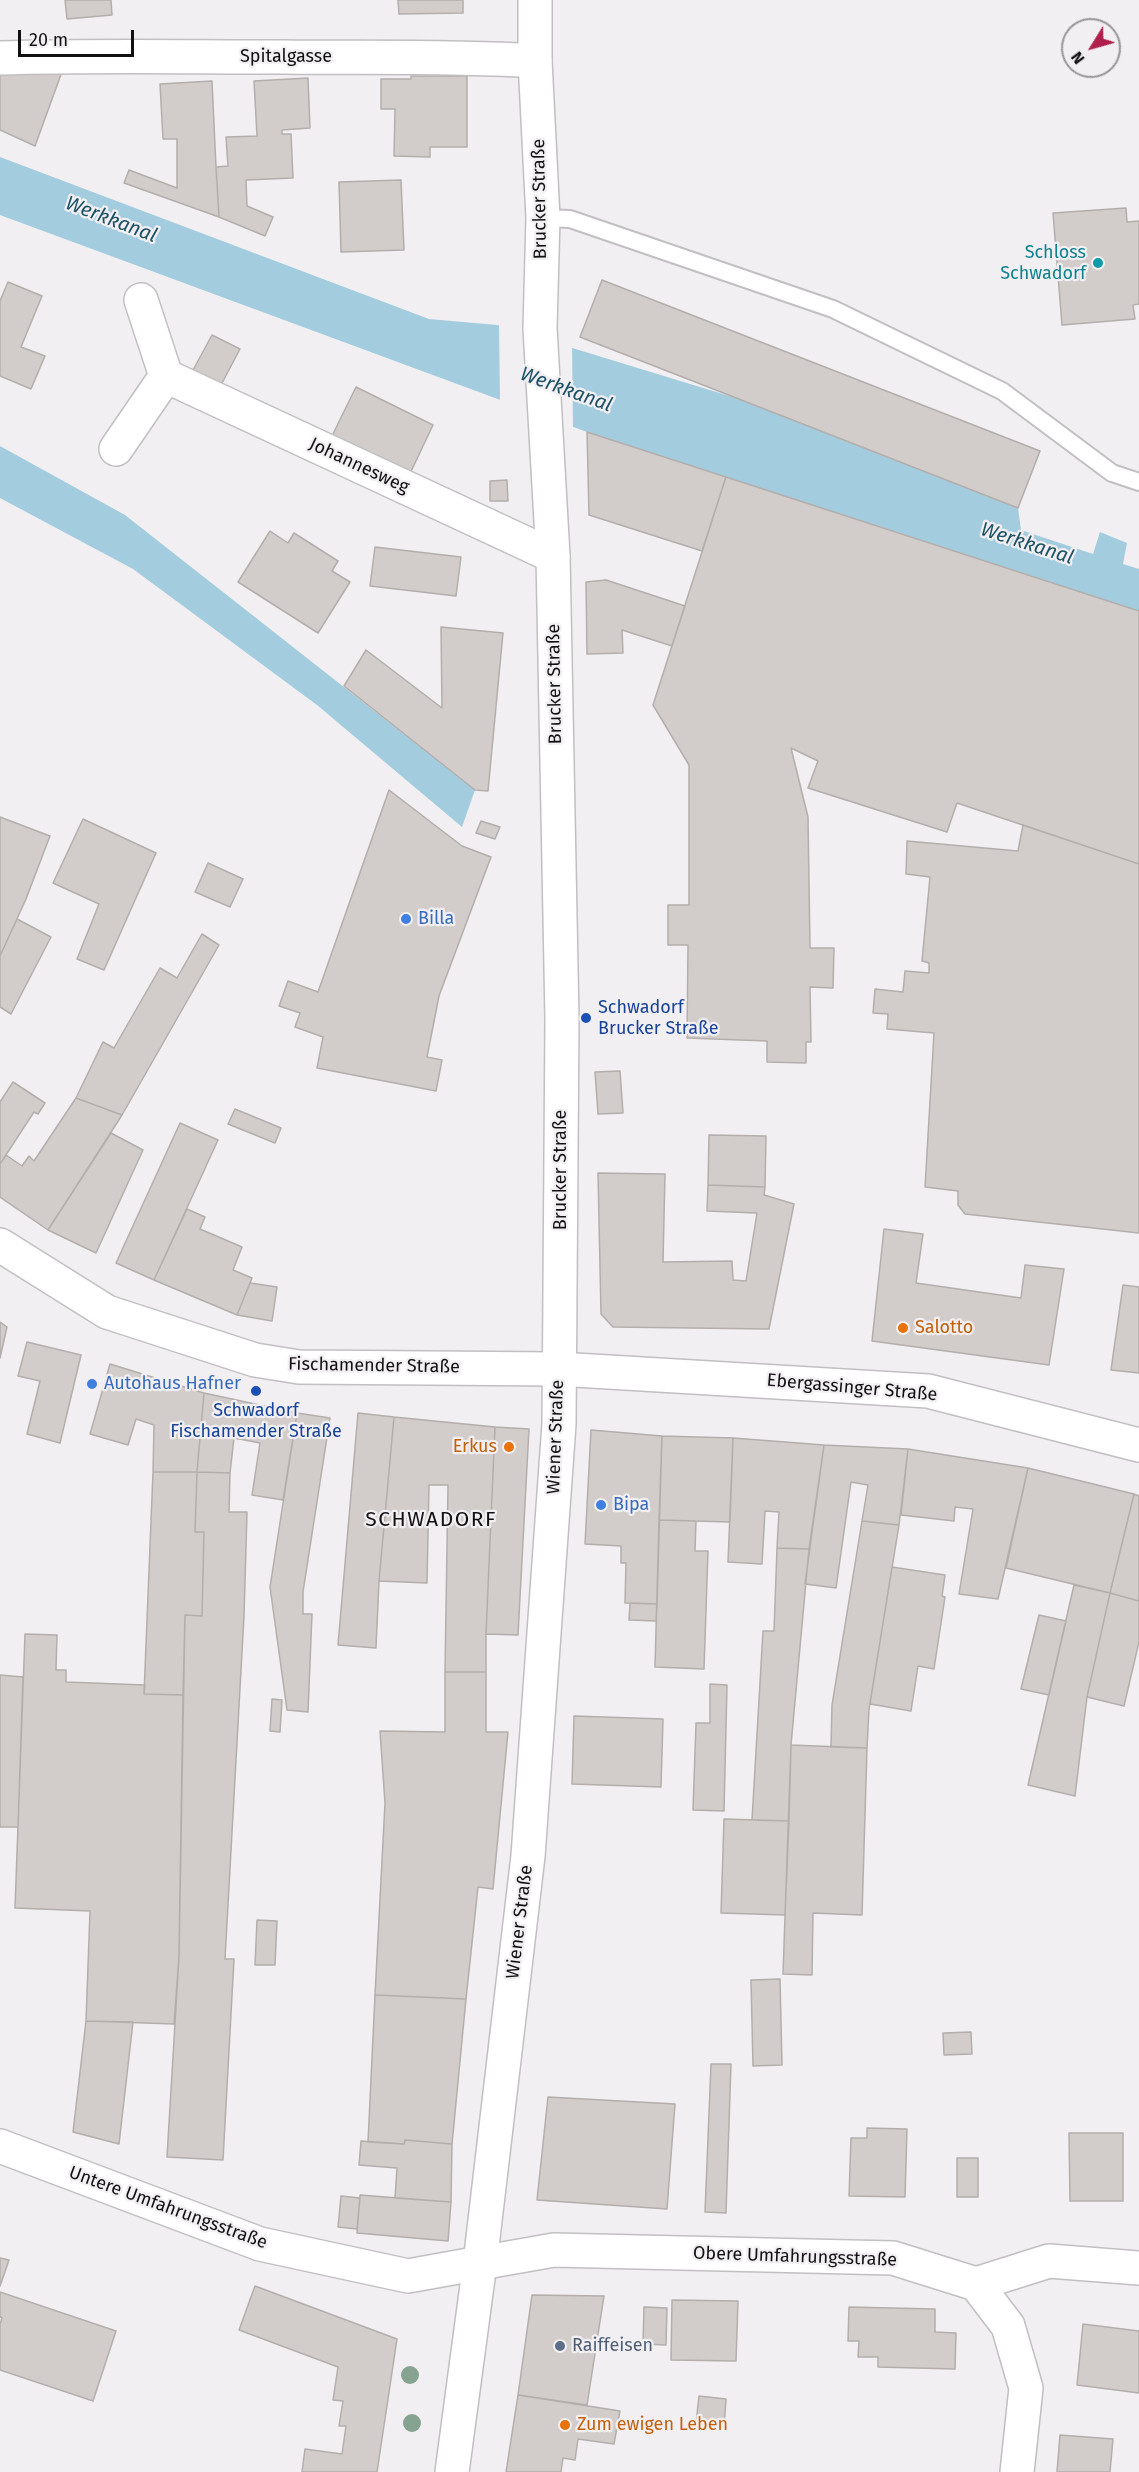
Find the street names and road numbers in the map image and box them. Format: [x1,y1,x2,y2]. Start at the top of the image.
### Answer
street label: Spitalgasse [240,46,332,68]
street label: Brucker Straße [528,139,552,259]
street label: Johannesweg [306,433,412,499]
street label: Brucker Straße [543,624,567,744]
street label: Brucker Straße [550,1110,572,1230]
street label: Fischamender Straße [288,1354,460,1378]
street label: Ebergassinger Straße [766,1370,938,1406]
street label: Wiener Straße [543,1379,569,1495]
street label: Wiener Straße [502,1864,538,1980]
street label: Untere Umfahrungsstraße [66,2162,270,2254]
street label: Obere Umfahrungsstraße [693,2243,897,2271]

